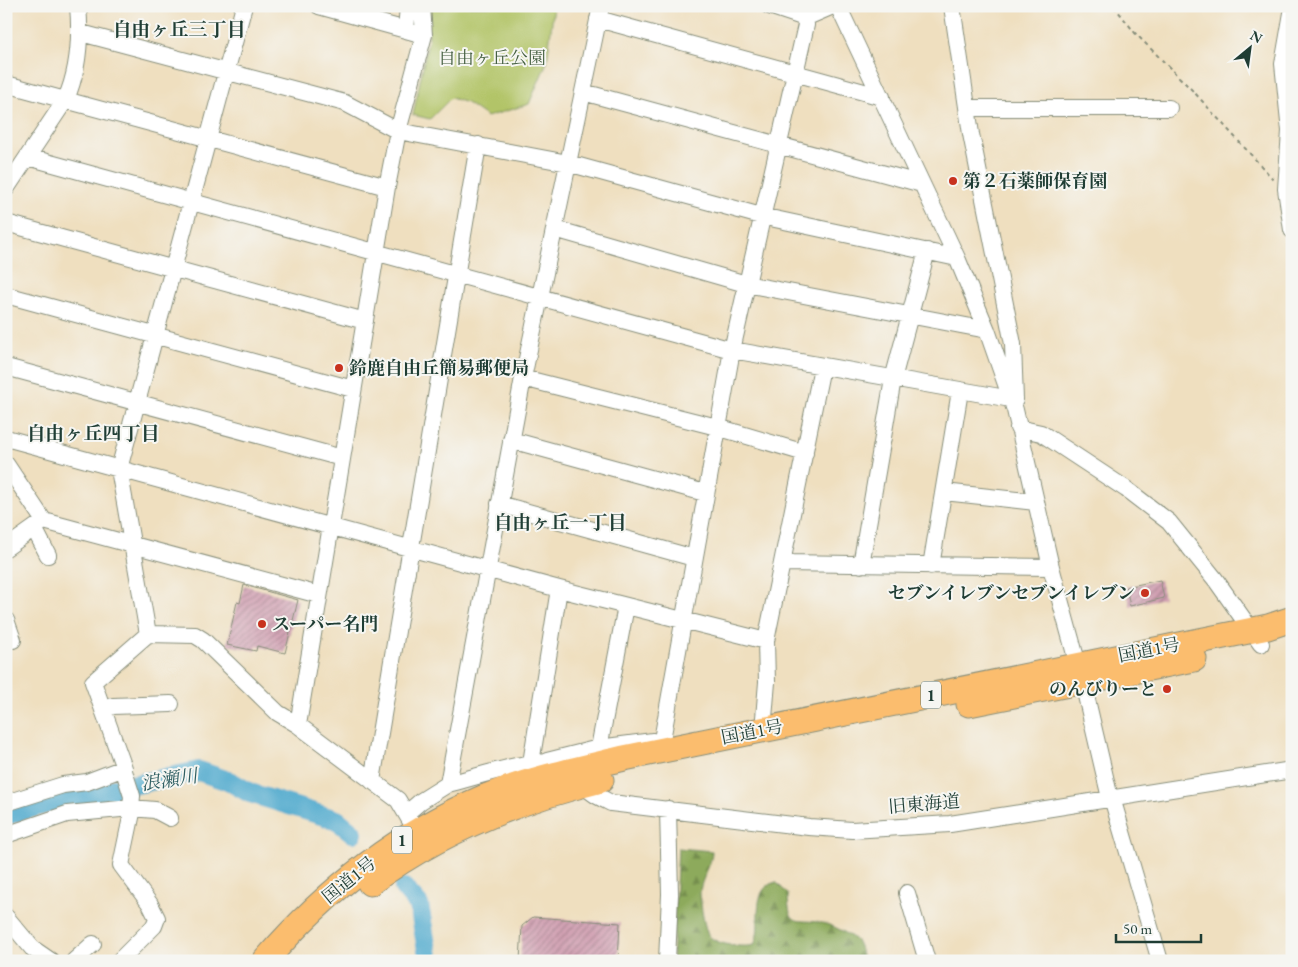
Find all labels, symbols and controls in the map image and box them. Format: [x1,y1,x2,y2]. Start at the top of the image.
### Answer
district label: 自由ヶ丘三丁目 [112,17,246,42]
north arrow [1226,22,1276,72]
text: N [1247,26,1266,48]
park label: 自由ヶ丘公園 [438,46,546,69]
place label: 第２石薬師保育園 [963,169,1107,192]
marker: 第２石薬師保育園 [947,175,959,187]
place label: 鈴鹿自由丘簡易郵便局 [349,356,529,379]
marker: 鈴鹿自由丘簡易郵便局 [333,362,345,374]
district label: 自由ヶ丘四丁目 [26,421,160,446]
district label: 自由ヶ丘一丁目 [493,510,627,535]
place label: セブンイレブンセブンイレブン [888,581,1135,604]
marker: セブンイレブンセブンイレブン [1139,587,1151,599]
place label: スーパー名門 [272,612,378,635]
marker: スーパー名門 [256,618,268,630]
street label: 国道1号 [1116,632,1182,667]
place label: のんびりーと [1049,677,1157,700]
road number: 1 [921,682,941,708]
marker: のんびりーと [1161,683,1173,695]
street label: 国道1号 [719,714,785,749]
water label: 浪瀬川 [139,762,201,796]
street label: 旧東海道 [887,789,961,818]
road number: 1 [392,826,412,854]
street label: 国道1号 [317,851,380,908]
scale bar [1116,912,1200,944]
text: 50 m [1123,919,1152,938]

